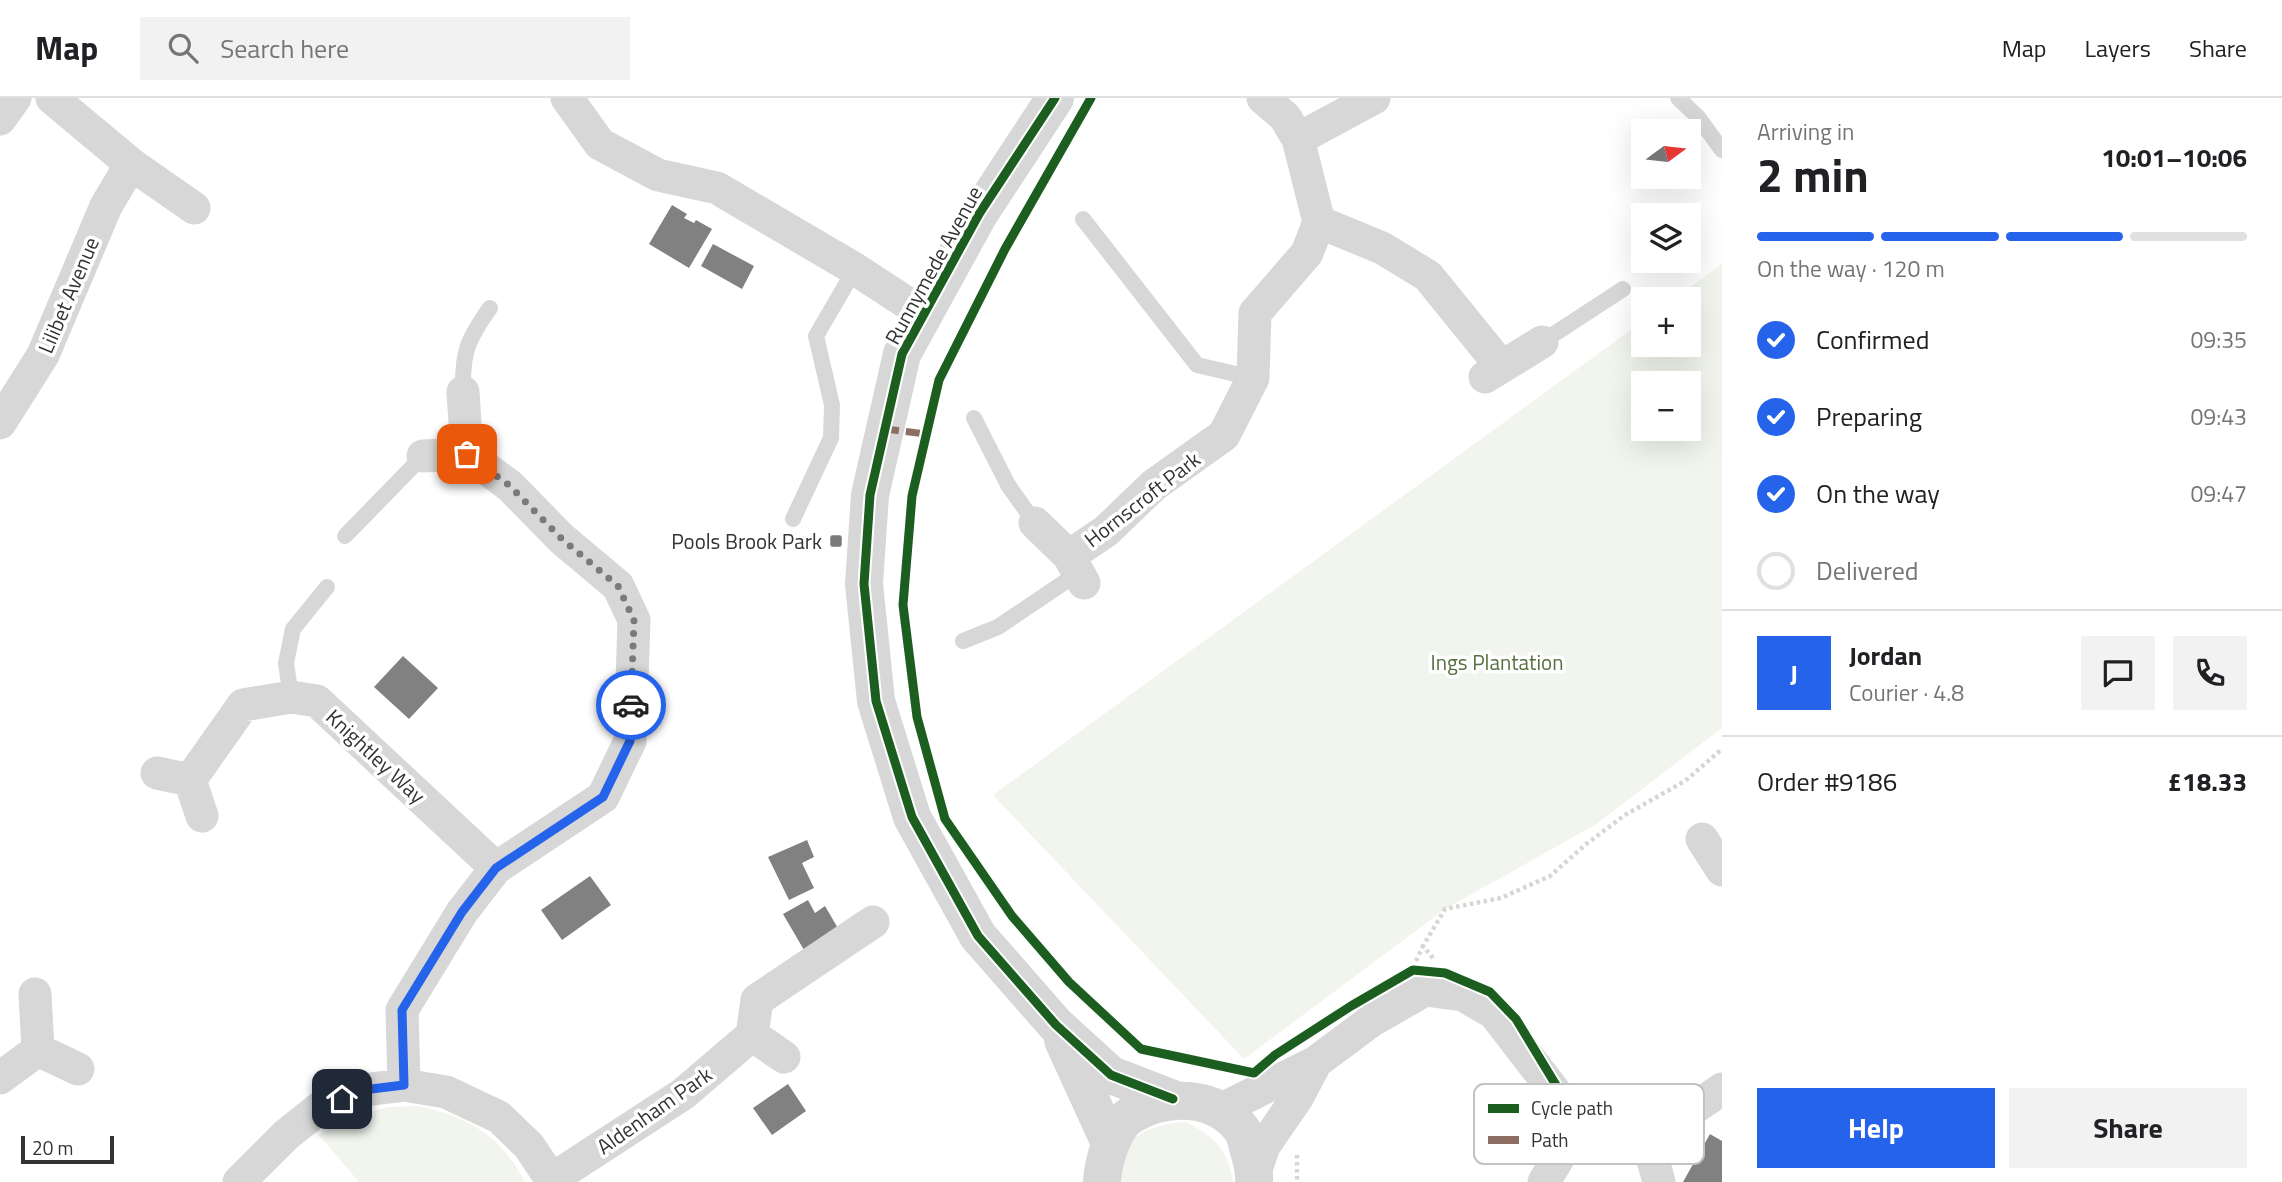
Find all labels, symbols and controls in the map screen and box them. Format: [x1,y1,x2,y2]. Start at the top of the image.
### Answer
search box [140,17,630,80]
text: Map [35,23,98,73]
icon: search [164,29,202,67]
text: Search here [220,29,349,68]
text: Map [2002,30,2047,66]
text: Layers [2085,30,2151,66]
text: Share [2189,30,2247,66]
text: Arriving in [1757,114,1854,149]
north arrow [1631,119,1701,189]
map controls [1631,119,1701,441]
text: 10:01–10:06 [2101,138,2247,177]
text: 2 min [1757,140,1869,210]
street label: Runnymede Avenue [876,180,990,350]
button: layers [1631,203,1701,273]
street label: Lilibet Avenue [29,232,107,358]
text: On the way · 120 m [1757,251,1945,286]
button: + [1631,287,1701,357]
text: Confirmed [1816,320,1930,359]
icon: check [1757,321,1795,359]
text: 09:35 [2190,322,2247,357]
button: − [1631,371,1701,441]
text: Preparing [1816,397,1922,436]
icon: check [1757,398,1795,436]
text: 09:43 [2190,399,2247,434]
pin [437,424,497,484]
icon: bag [448,435,486,473]
street label: Hornscroft Park [1077,443,1207,555]
text: On the way [1816,474,1940,513]
icon: check [1757,475,1795,513]
text: 09:47 [2190,476,2247,511]
place label: Pools Brook Park [671,525,822,557]
marker: Pools Brook Park [828,533,844,549]
text: Delivered [1816,551,1919,590]
text: Jordan [1849,636,1922,675]
button: chat [2081,636,2155,710]
button: phone [2173,636,2247,710]
park label: Ings Plantation [1431,646,1563,678]
text: J [1790,654,1798,693]
courier [596,670,666,740]
text: Courier · 4.8 [1849,675,1964,710]
icon: car [612,686,650,724]
street label: Knightley Way [319,701,433,811]
text: Order #9186 [1757,762,1897,801]
text: £18.33 [2168,762,2247,801]
street label: Aldenham Park [590,1058,718,1162]
pin [312,1069,372,1129]
icon: home [323,1080,361,1118]
legend [1474,1084,1704,1164]
button: Help [1757,1088,1995,1168]
button: Share [2009,1088,2247,1168]
text: Cycle path [1531,1093,1613,1122]
text: Path [1531,1125,1569,1154]
scale bar [21,1133,114,1165]
text: 20 m [32,1133,73,1162]

